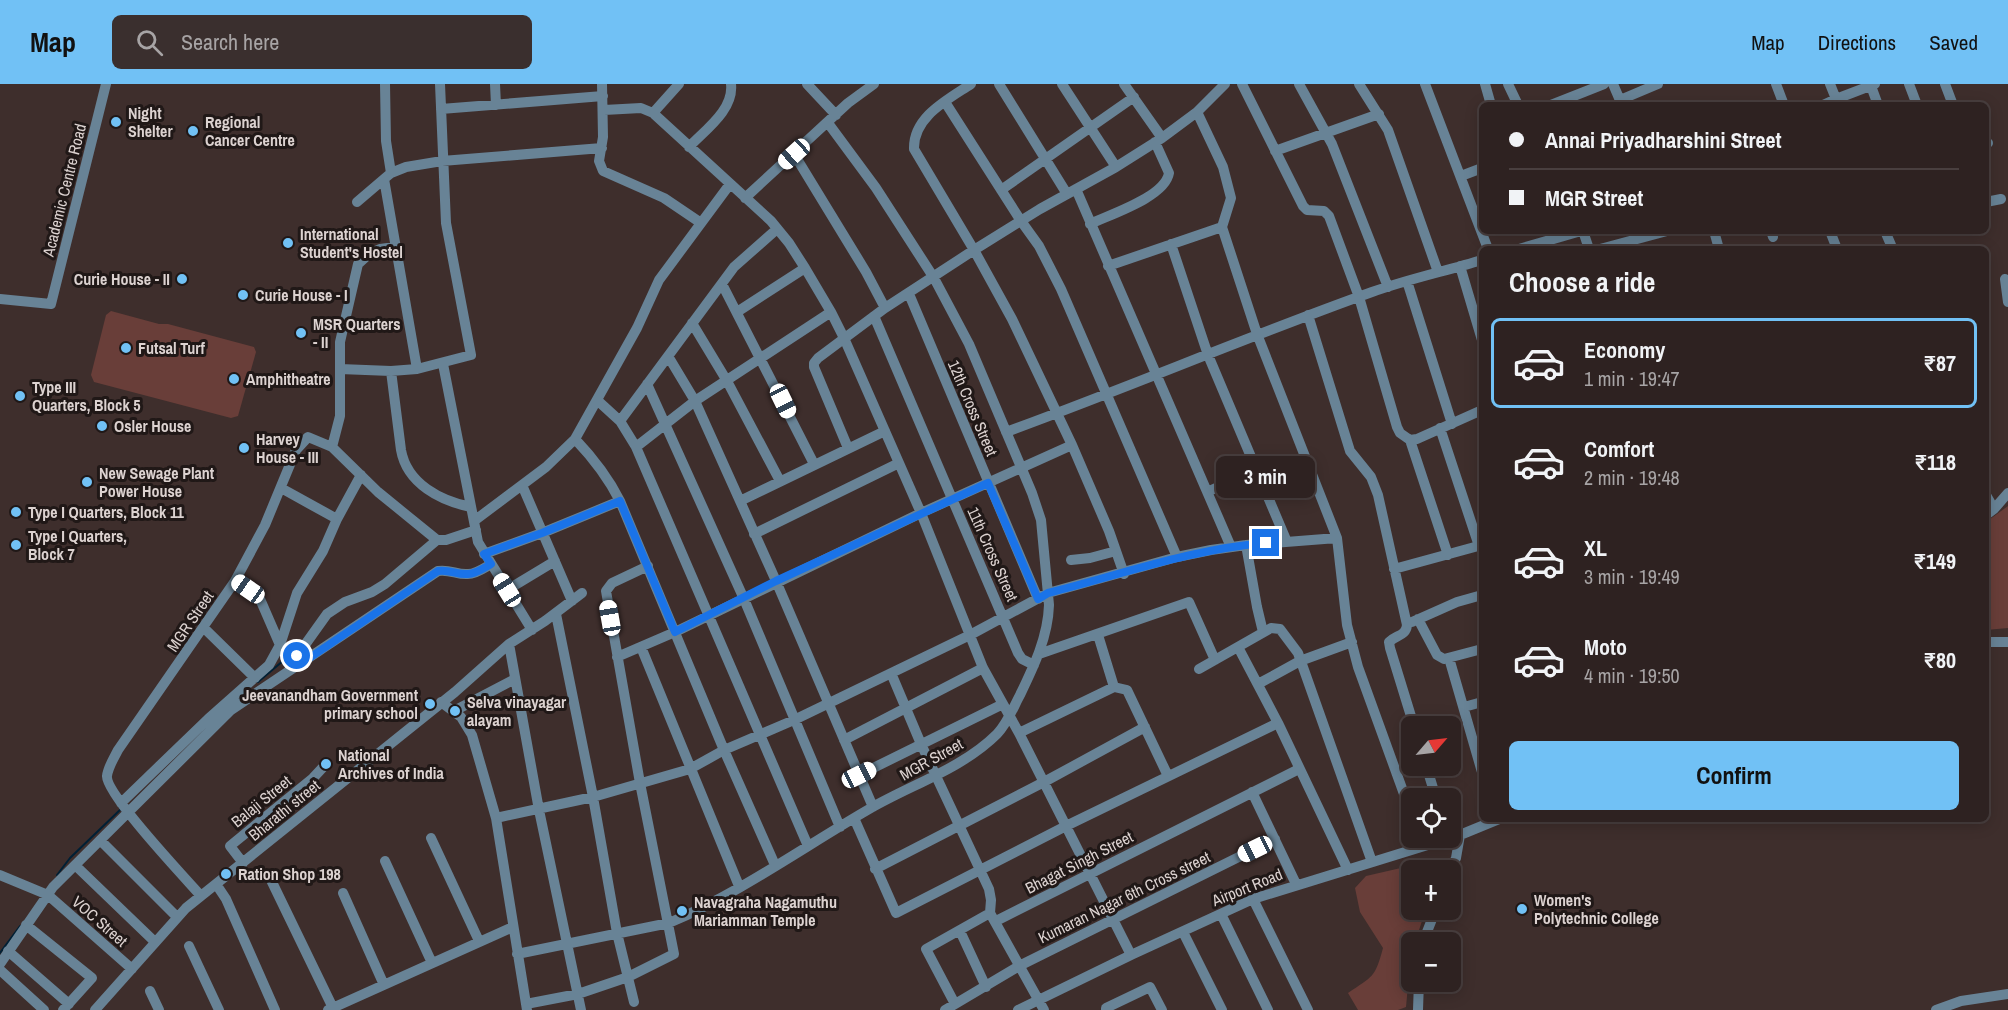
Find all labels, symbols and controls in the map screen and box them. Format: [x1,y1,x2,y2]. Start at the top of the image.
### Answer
search box [112,15,532,69]
text: Map [30,23,76,61]
icon: search [133,26,166,59]
text: Search here [181,27,279,57]
text: Map [1751,28,1785,57]
text: Directions [1818,28,1896,57]
text: Saved [1929,28,1978,57]
place label: Night Shelter [128,102,173,142]
place label: Regional Cancer Centre [205,111,295,151]
marker: Night Shelter [109,115,123,129]
street label: Academic Centre Road [37,121,91,260]
marker: Regional Cancer Centre [186,124,200,138]
text: Annai Priyadharshini Street [1545,125,1782,155]
car [775,135,813,173]
text: MGR Street [1545,183,1643,213]
place label: International Student's Hostel [300,223,403,263]
marker: International Student's Hostel [281,236,295,250]
text: Choose a ride [1509,264,1655,300]
place label: Curie House - II [74,268,170,290]
marker: Curie House - II [175,272,189,286]
place label: Curie House - I [255,284,348,306]
marker: Curie House - I [236,288,250,302]
place label: MSR Quarters - II [313,313,401,353]
marker: MSR Quarters - II [294,326,308,340]
text: Economy [1584,335,1665,365]
icon: car [1512,336,1566,390]
place label: Futsal Turf [138,337,205,359]
marker: Futsal Turf [119,341,133,355]
text: ₹87 [1923,348,1956,378]
street label: 12th Cross Street [943,357,1003,460]
text: 1 min · 19:47 [1584,365,1680,392]
place label: Amphitheatre [246,368,331,390]
marker: Amphitheatre [227,372,241,386]
place label: Type III Quarters, Block 5 [32,376,141,416]
car [767,381,799,421]
marker: Type III Quarters, Block 5 [13,389,27,403]
place label: Osler House [114,415,191,437]
marker: Osler House [95,419,109,433]
place label: Harvey House - III [256,428,319,468]
text: Comfort [1584,434,1654,464]
icon: car [1512,435,1566,489]
marker: Harvey House - III [237,441,251,455]
text: ₹118 [1914,447,1956,477]
callout: 3 min [1216,456,1316,498]
place label: New Sewage Plant Power House [99,462,215,502]
text: 3 min [1244,463,1287,490]
text: 2 min · 19:48 [1584,464,1680,491]
marker: New Sewage Plant Power House [80,475,94,489]
place label: Type I Quarters, Block 11 [28,501,185,523]
street label: 11th Cross Street [962,503,1024,605]
marker: Type I Quarters, Block 11 [9,505,23,519]
place label: Type I Quarters, Block 7 [28,525,127,565]
route end [1252,529,1279,556]
text: XL [1584,533,1607,563]
icon: car [1512,534,1566,588]
marker: Type I Quarters, Block 7 [9,538,23,552]
text: ₹149 [1913,546,1956,576]
text: 3 min · 19:49 [1584,563,1680,590]
car [490,570,524,610]
car [228,571,268,607]
street label: MGR Street [162,586,219,656]
car [598,599,622,637]
text: Moto [1584,632,1627,662]
icon: car [1512,633,1566,687]
route start [283,642,310,669]
text: ₹80 [1923,645,1956,675]
text: 4 min · 19:50 [1584,662,1680,689]
place label: Jeevanandham Government primary school [242,684,419,724]
place label: Selva vinayagar alayam [467,691,567,731]
marker: Jeevanandham Government primary school [423,697,437,711]
marker: Selva vinayagar alayam [448,704,462,718]
north arrow [1401,716,1461,776]
map controls [1401,716,1461,992]
street label: MGR Street [895,732,967,785]
button: Confirm [1509,741,1959,810]
place label: National Archives of India [338,744,444,784]
marker: National Archives of India [319,757,333,771]
car [839,759,879,791]
street label: Balaji Street [226,770,296,832]
street label: Bharathi street [244,774,325,846]
button: locate [1401,788,1461,848]
street label: Bhagat Singh Street [1021,825,1137,899]
car [1235,833,1275,865]
street label: Kumaran Nagar 6th Cross street [1034,846,1214,948]
button: + [1401,860,1461,920]
place label: Ration Shop 198 [238,863,341,885]
street label: Airport Road [1207,863,1286,912]
marker: Ration Shop 198 [219,867,233,881]
place label: Women's Polytechnic College [1534,889,1659,929]
street label: VOC Street [67,891,133,952]
place label: Navagraha Nagamuthu Mariamman Temple [694,891,837,931]
marker: Women's Polytechnic College [1515,902,1529,916]
marker: Navagraha Nagamuthu Mariamman Temple [675,904,689,918]
button: − [1401,932,1461,992]

